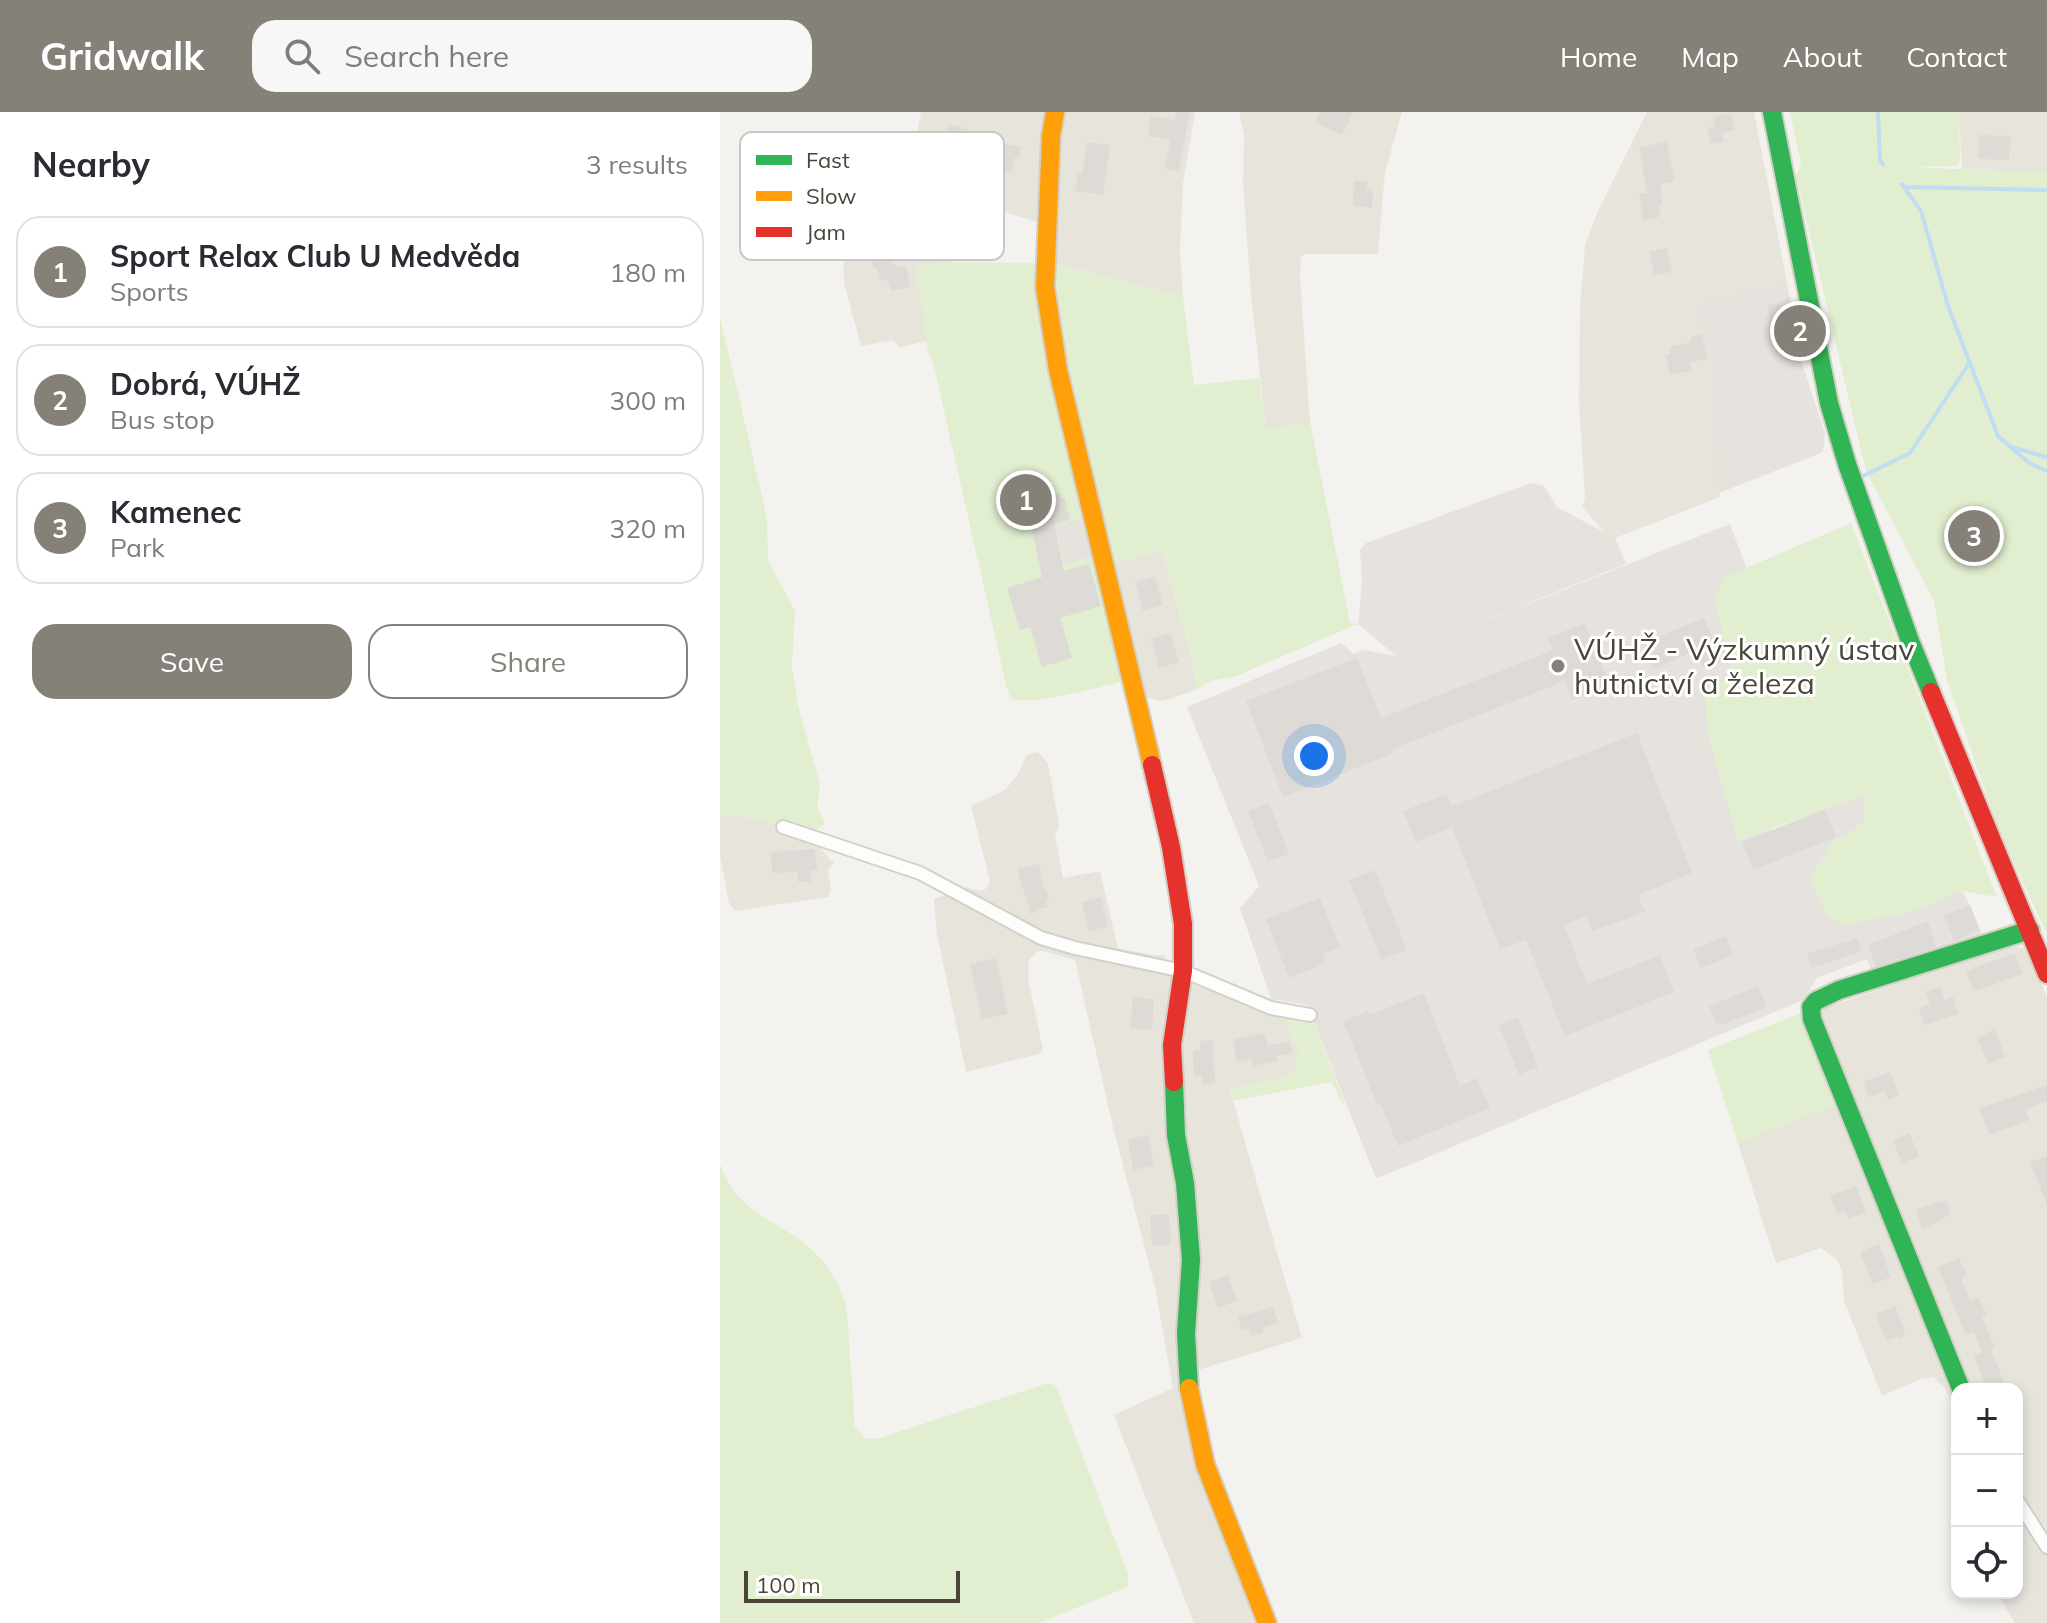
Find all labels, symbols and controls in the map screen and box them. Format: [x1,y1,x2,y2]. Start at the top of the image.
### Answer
search box [252,20,812,92]
text: Gridwalk [40,32,204,80]
icon: search [280,34,324,78]
text: Search here [344,37,509,75]
text: Home [1560,39,1637,74]
text: Map [1681,39,1739,74]
text: About [1783,39,1862,74]
text: Contact [1906,39,2007,74]
legend [740,132,1004,260]
text: Nearby [32,143,150,186]
text: Fast [806,146,850,174]
text: 3 results [586,148,688,181]
text: Slow [806,182,856,210]
text: Jam [806,218,846,246]
text: Sport Relax Club U Medvěda [110,237,520,275]
text: 1 [52,256,68,289]
text: 180 m [610,256,686,289]
text: Sports [110,275,189,308]
pin: 2 [1774,301,1826,361]
text: Dobrá, VÚHŽ [110,365,301,403]
text: 2 [52,384,68,417]
text: 300 m [610,384,686,417]
text: Bus stop [110,403,215,436]
pin: 1 [1000,470,1052,530]
text: Kamenec [110,493,242,531]
pin: 3 [1948,506,2000,566]
text: 3 [52,512,68,545]
text: 320 m [610,512,686,545]
text: Park [110,531,165,564]
button: Save [32,624,352,699]
button: Share [368,624,688,699]
place label: VÚHŽ - Výzkumný ústav hutnictví a železa [1574,630,1914,702]
marker: VÚHŽ - Výzkumný ústav hutnictví a železa [1549,657,1567,675]
your location [1294,736,1334,776]
map controls [1951,1383,2023,1599]
button: + [1951,1383,2023,1455]
button: − [1951,1455,2023,1527]
button: locate [1951,1527,2023,1599]
scale bar [744,1567,960,1603]
text: 100 m [756,1571,821,1599]

